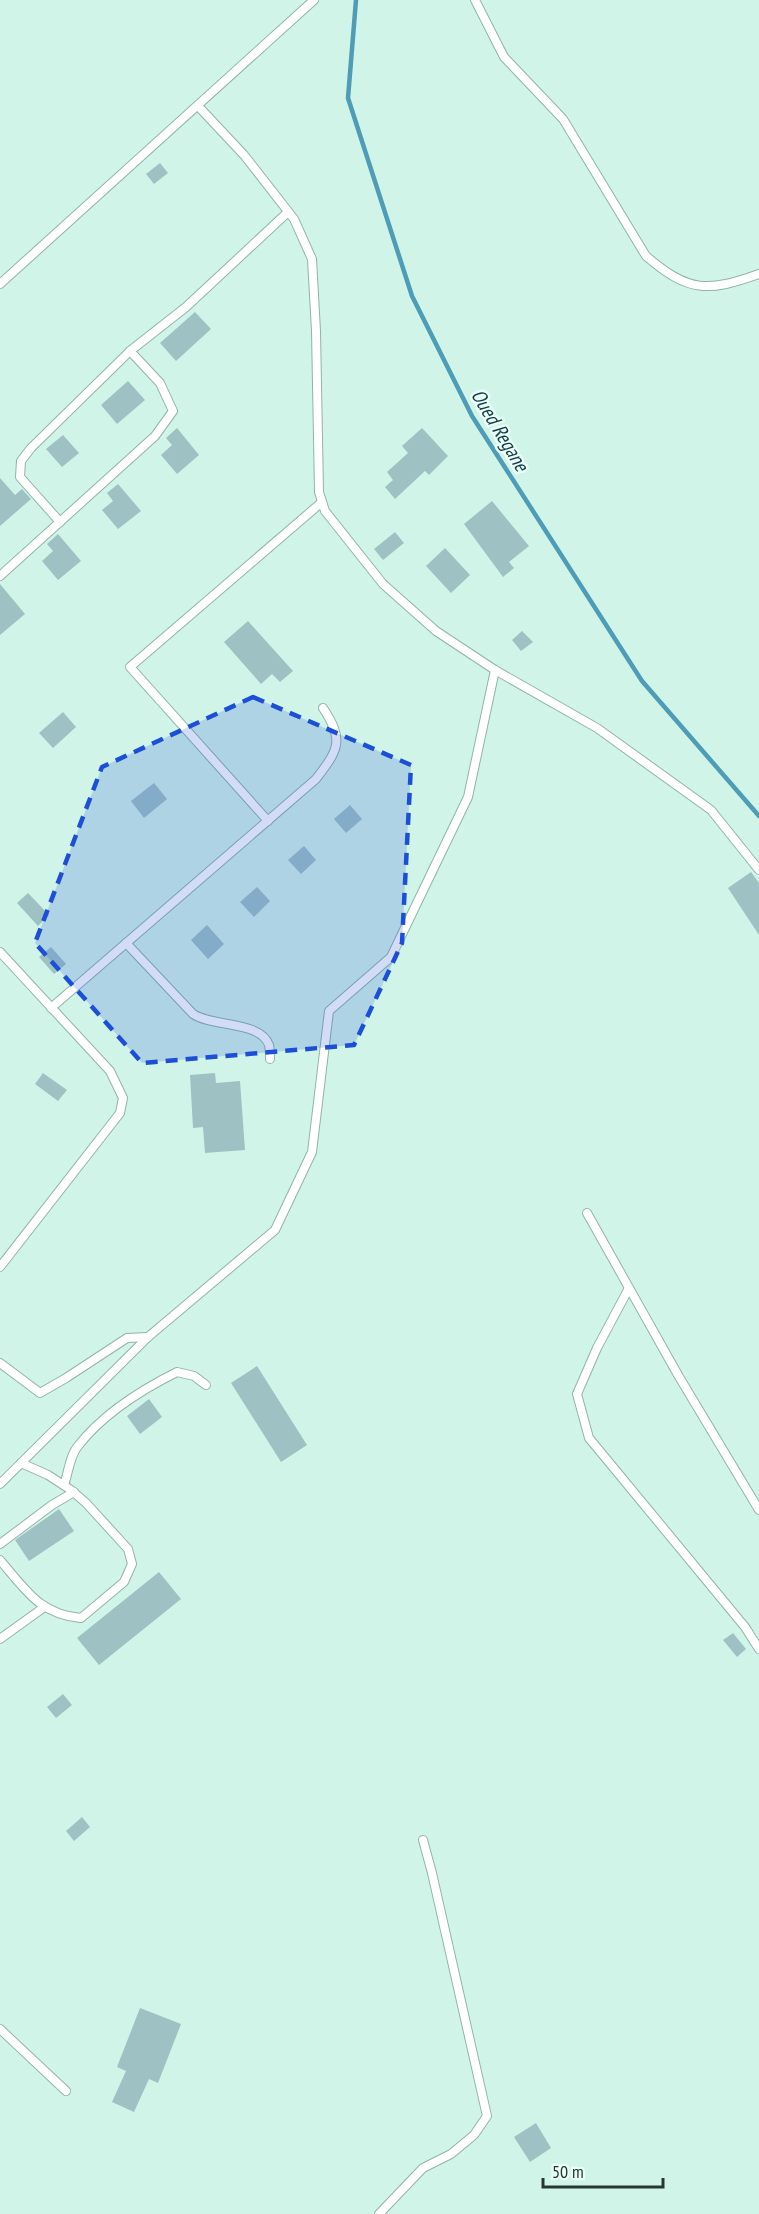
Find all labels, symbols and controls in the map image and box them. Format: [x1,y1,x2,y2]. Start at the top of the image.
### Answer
water label: Oued Regane [465,384,536,477]
scale bar [543,2151,663,2189]
text: 50 m [552,2160,584,2183]

